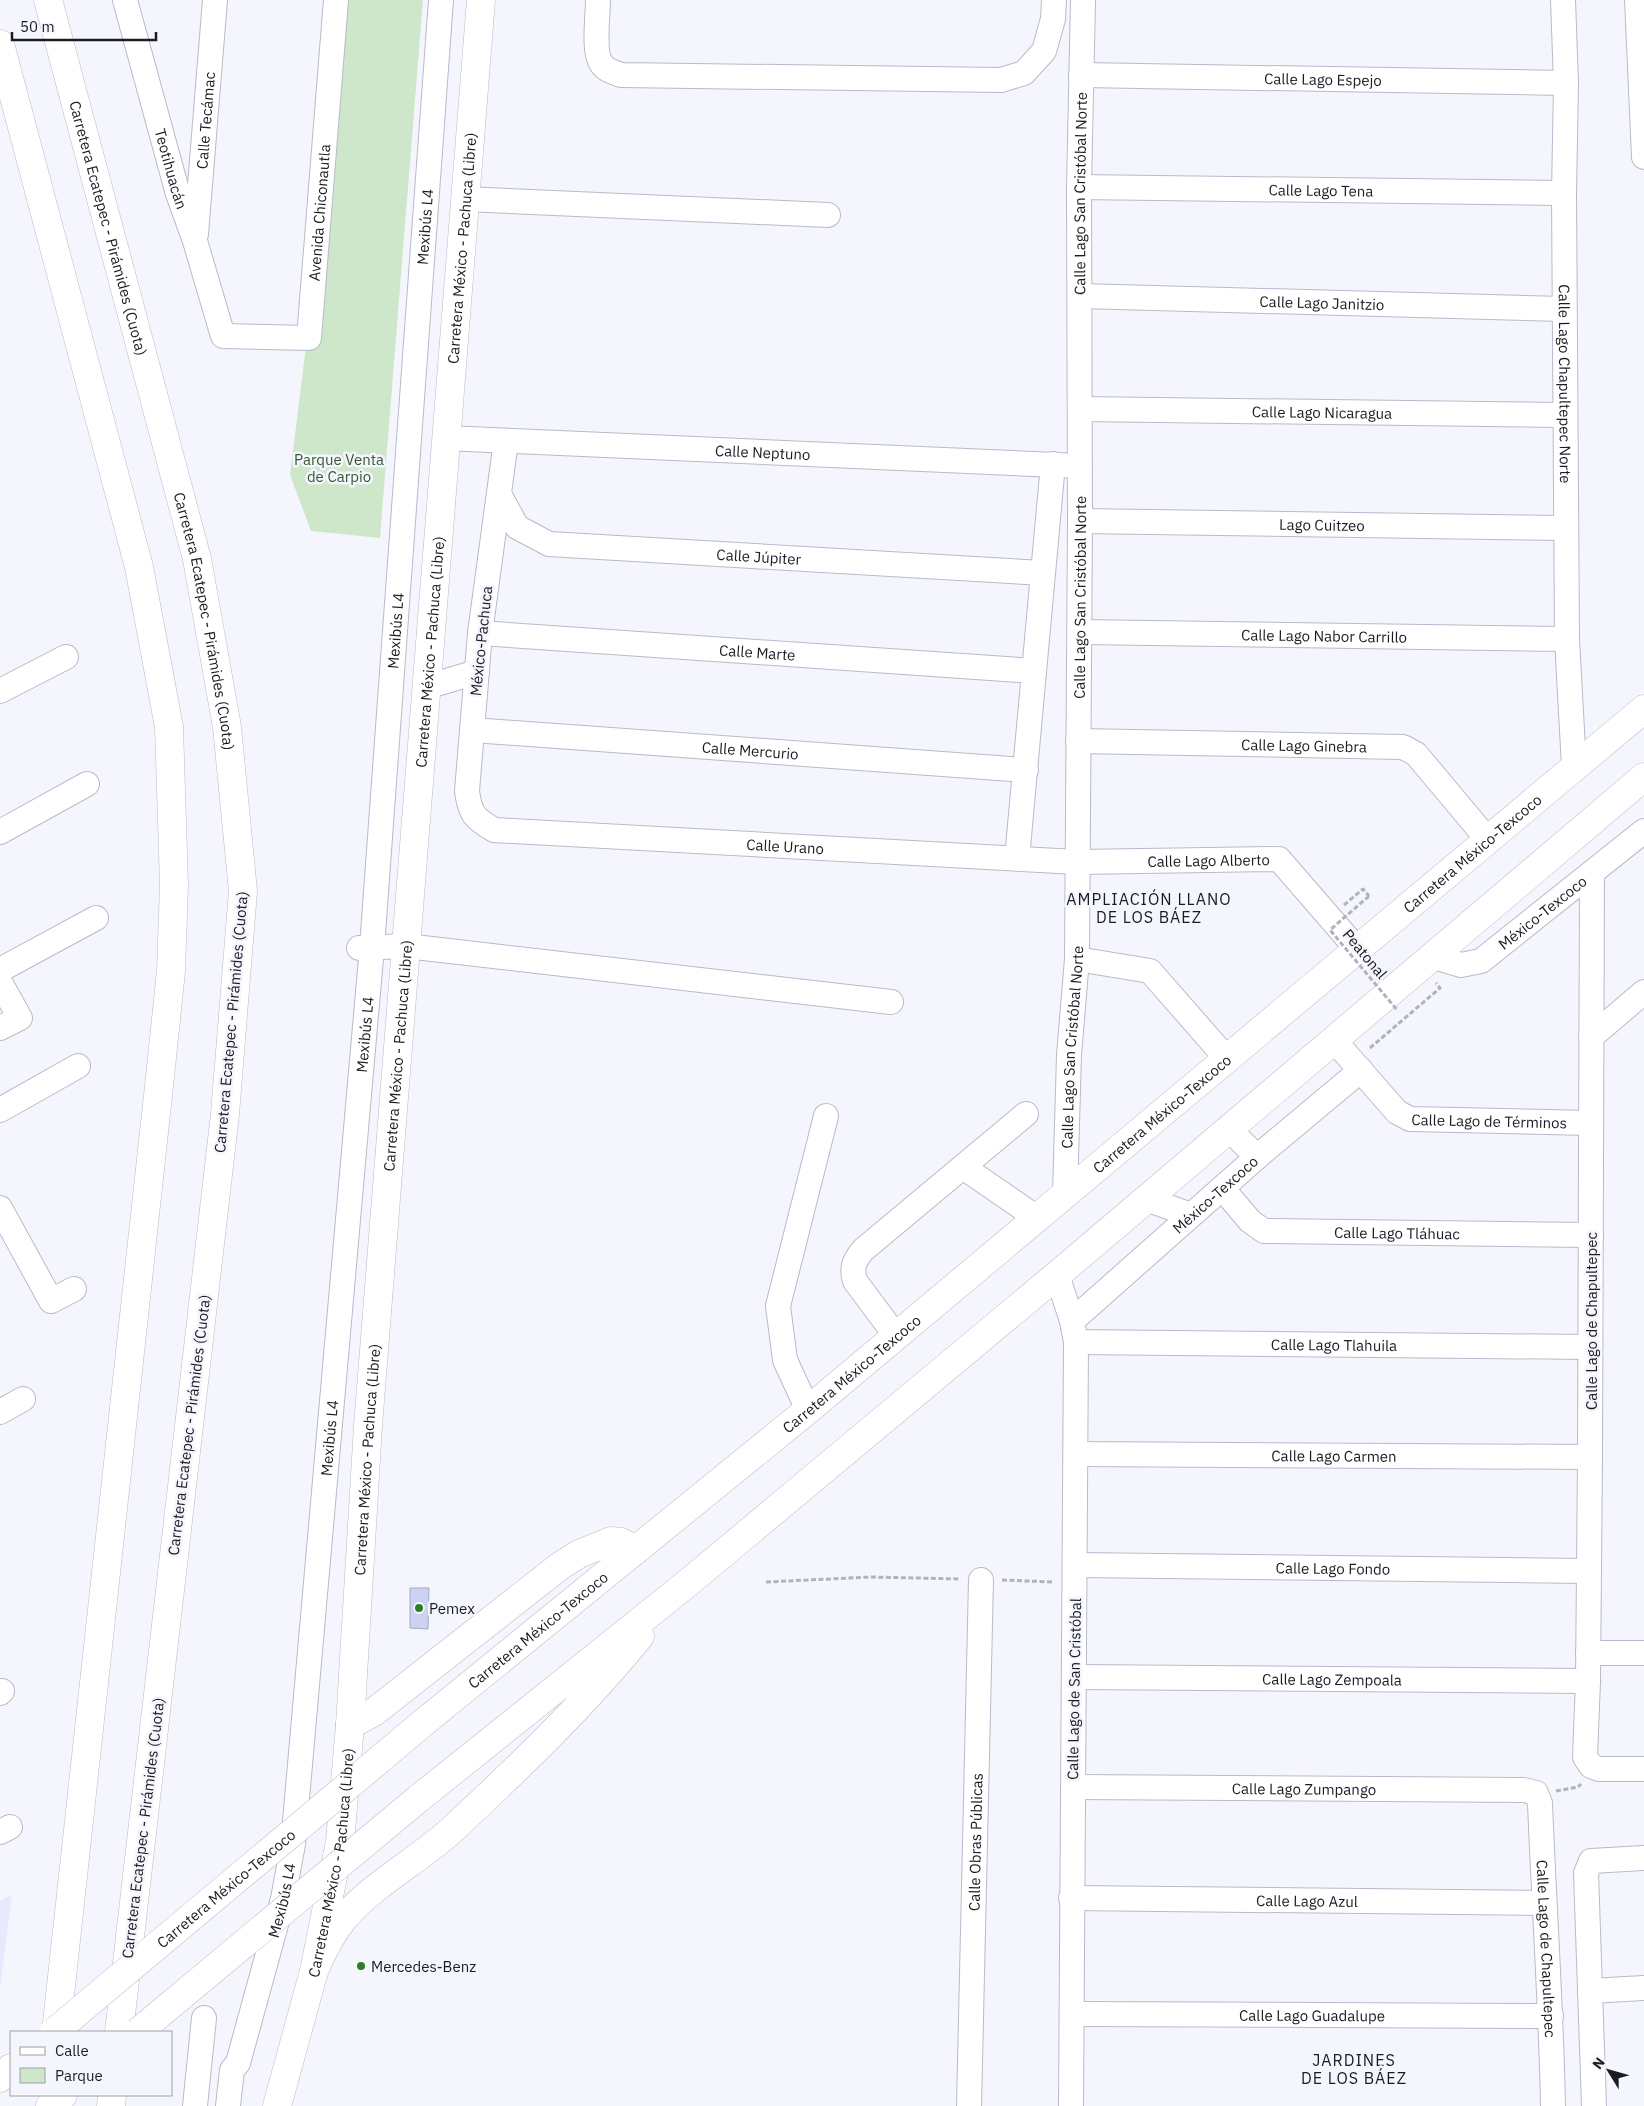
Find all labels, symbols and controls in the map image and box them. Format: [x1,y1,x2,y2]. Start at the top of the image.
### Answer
scale bar [12,10,156,42]
text: 50 m [20,17,55,36]
street label: Calle Lago Espejo [1264,69,1382,89]
street label: Calle Tecámac [192,71,219,170]
street label: Calle Lago San Cristóbal Norte [1069,92,1091,295]
street label: Carretera Ecatepec - Pirámides (Cuota) [66,99,152,357]
street label: Teotihuacán [151,127,192,211]
street label: Carretera México - Pachuca (Libre) [443,132,480,365]
street label: Avenida Chiconautla [304,143,334,282]
street label: Calle Lago Tena [1268,180,1374,200]
street label: Mexibús L4 [412,188,437,266]
street label: Calle Lago Chapultepec Norte [1555,284,1575,484]
street label: Calle Lago Janitzio [1259,291,1385,314]
street label: Calle Lago Nicaragua [1252,402,1392,422]
street label: Calle Neptuno [715,440,811,464]
park label: Parque Venta de Carpio [294,450,384,486]
street label: Carretera Ecatepec - Pirámides (Cuota) [170,490,239,751]
street label: Calle Lago San Cristóbal Norte [1069,496,1090,699]
street label: Lago Cuitzeo [1279,514,1365,535]
street label: Carretera México - Pachuca (Libre) [411,536,448,768]
street label: Calle Júpiter [716,544,802,568]
street label: México-Pachuca [466,585,496,697]
street label: Mexibús L4 [383,592,407,669]
street label: Calle Lago Nabor Carrillo [1241,625,1407,646]
street label: Calle Marte [719,640,796,664]
street label: Calle Lago Ginebra [1241,735,1367,756]
street label: Calle Mercurio [701,737,799,763]
street label: Carretera México-Texcoco [1399,790,1545,916]
street label: Calle Urano [746,834,824,858]
street label: Calle Lago Alberto [1147,850,1270,870]
street label: México-Texcoco [1495,872,1591,952]
district label: AMPLIACIÓN LLANO DE LOS BÁEZ [1066,888,1232,927]
street label: Carretera Ecatepec - Pirámides (Cuota) [210,890,252,1154]
street label: Peatonal [1339,925,1391,983]
street label: Carretera México - Pachuca (Libre) [379,939,416,1172]
street label: Calle Lago San Cristóbal Norte [1057,946,1087,1149]
street label: Mexibús L4 [351,996,377,1073]
street label: Carretera México-Texcoco [1089,1050,1235,1177]
street label: Calle Lago de Términos [1411,1110,1567,1132]
street label: México-Texcoco [1168,1151,1262,1237]
street label: Calle Lago Tláhuac [1334,1222,1460,1243]
street label: Calle Lago de Chapultepec [1582,1232,1601,1410]
street label: Carretera Ecatepec - Pirámides (Cuota) [164,1294,214,1556]
street label: Carretera México-Texcoco [778,1310,924,1437]
street label: Calle Lago Tlahuila [1271,1334,1397,1355]
street label: Carretera México - Pachuca (Libre) [350,1343,384,1576]
street label: Mexibús L4 [316,1399,342,1477]
street label: Calle Lago Carmen [1271,1446,1397,1465]
street label: Calle Lago Fondo [1276,1558,1390,1578]
street label: Carretera México-Texcoco [464,1567,611,1692]
street label: Calle Lago de San Cristóbal [1063,1598,1085,1780]
place label: Pemex [429,1599,475,1618]
marker: Pemex [413,1602,425,1614]
street label: Calle Lago Zempoala [1262,1669,1402,1689]
street label: Carretera Ecatepec - Pirámides (Cuota) [118,1697,168,1959]
street label: Carretera México - Pachuca (Libre) [303,1747,358,1979]
street label: Calle Obras Públicas [964,1773,986,1911]
street label: Calle Lago Zumpango [1232,1779,1376,1799]
street label: Carretera México-Texcoco [153,1825,299,1952]
street label: Calle Lago de Chapultepec [1533,1859,1560,2039]
street label: Mexibús L4 [263,1861,299,1940]
street label: Calle Lago Azul [1256,1890,1358,1911]
place label: Mercedes-Benz [371,1957,476,1976]
marker: Mercedes-Benz [355,1960,367,1972]
street label: Calle Lago Guadalupe [1239,2005,1385,2025]
legend [10,2031,172,2096]
text: Calle [55,2041,89,2060]
north arrow [1584,2046,1634,2096]
district label: JARDINES DE LOS BÁEZ [1301,2050,1407,2088]
text: N [1588,2054,1609,2073]
text: Parque [55,2066,103,2085]

